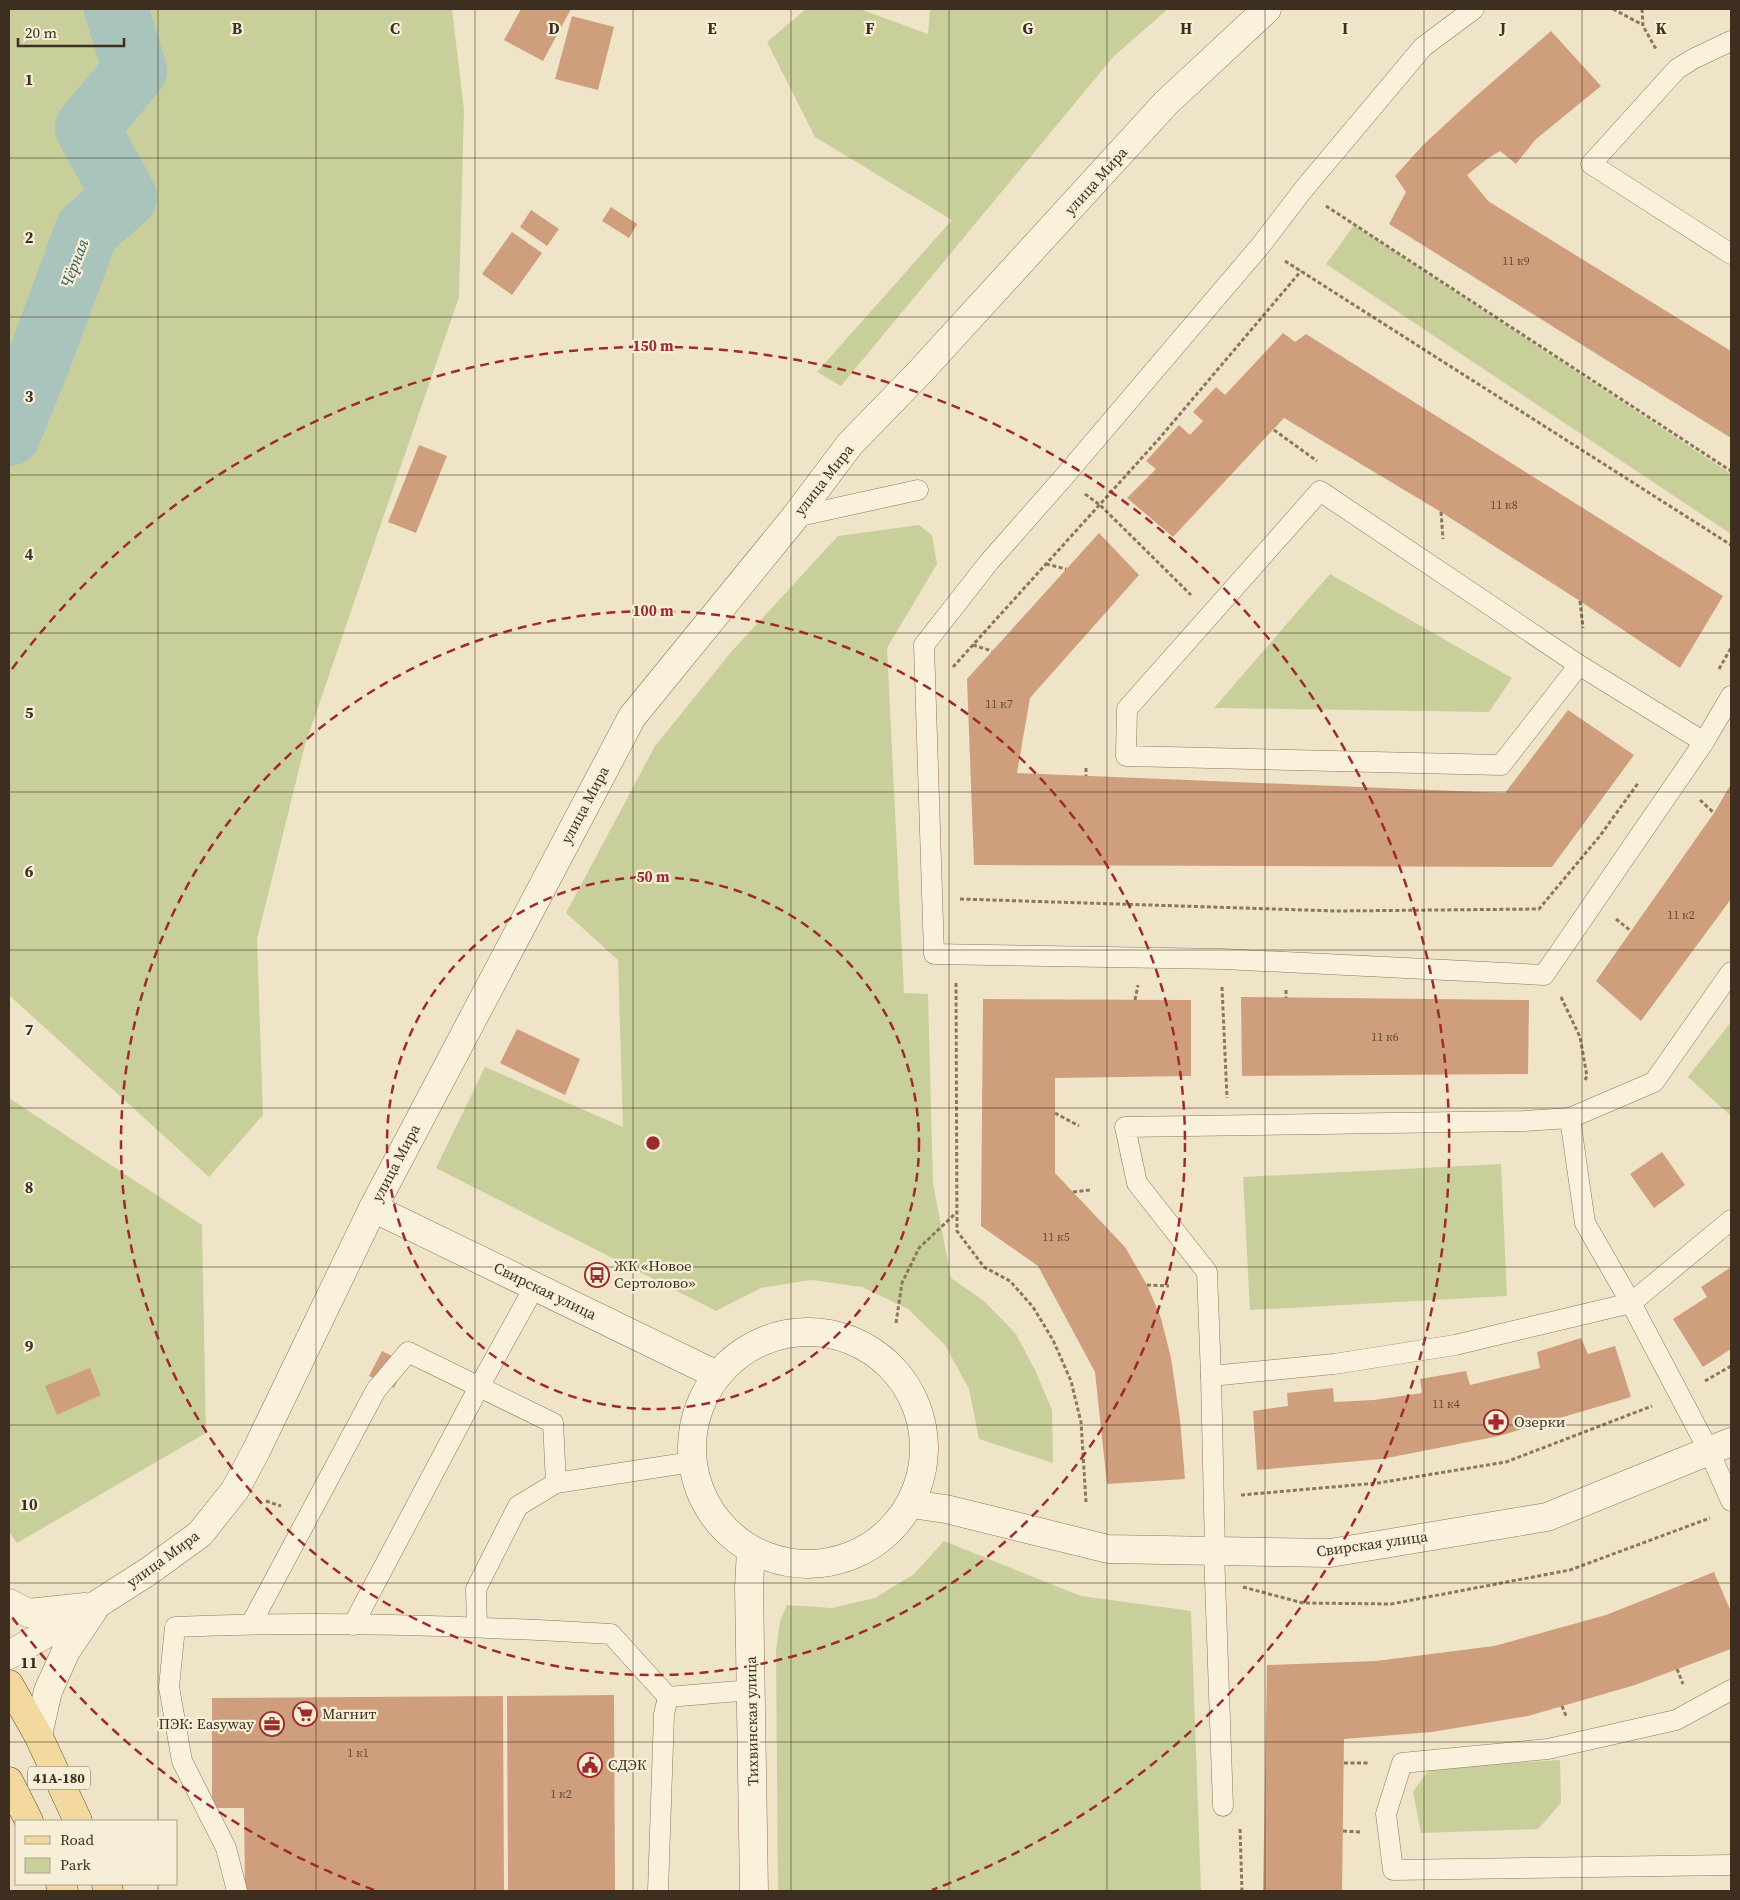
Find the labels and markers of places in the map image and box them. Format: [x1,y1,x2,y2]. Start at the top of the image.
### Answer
centre of rings [644,1134,662,1152]
place label: ЖК «Новое Сертолово» [614,1255,696,1293]
bus stop icon: ЖК «Новое Сертолово» [584,1262,610,1288]
pharmacy icon: Озерки [1483,1409,1509,1435]
place label: Озерки [1514,1411,1566,1432]
supermarket icon: Магнит [292,1701,318,1727]
place label: Магнит [322,1703,377,1724]
office icon: ПЭК: Easyway [259,1711,285,1737]
place label: ПЭК: Easyway [159,1713,254,1734]
public building icon: СДЭК [577,1752,603,1778]
place label: СДЭК [608,1754,647,1775]

